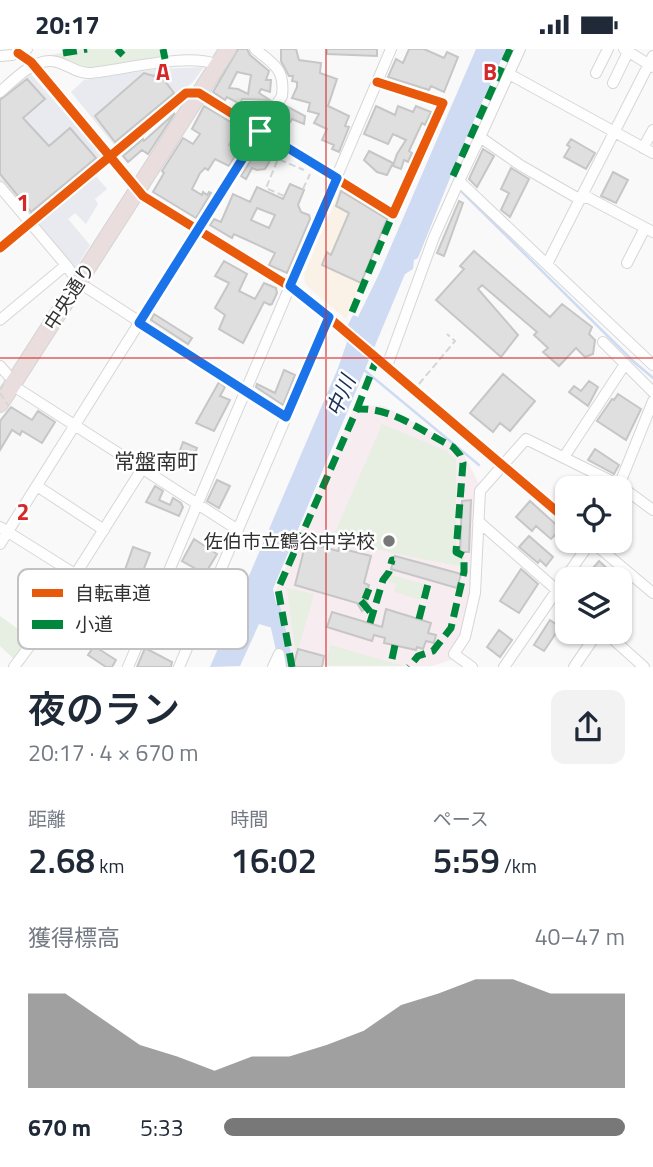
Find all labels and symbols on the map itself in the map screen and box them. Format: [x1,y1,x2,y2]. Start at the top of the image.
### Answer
text: A [156,54,170,89]
text: B [483,54,497,89]
pin [230,101,290,161]
text: 1 [17,185,29,220]
street label: 中央通り [36,256,101,336]
water label: 中川 [317,368,364,421]
district label: 常盤南町 [114,445,198,477]
text: 2 [17,494,29,529]
place label: 佐伯市立鶴谷中学校 [204,526,375,555]
marker: 佐伯市立鶴谷中学校 [381,533,397,549]
legend [18,569,248,649]
text: 自転車道 [75,578,151,607]
text: 小道 [75,609,113,638]

